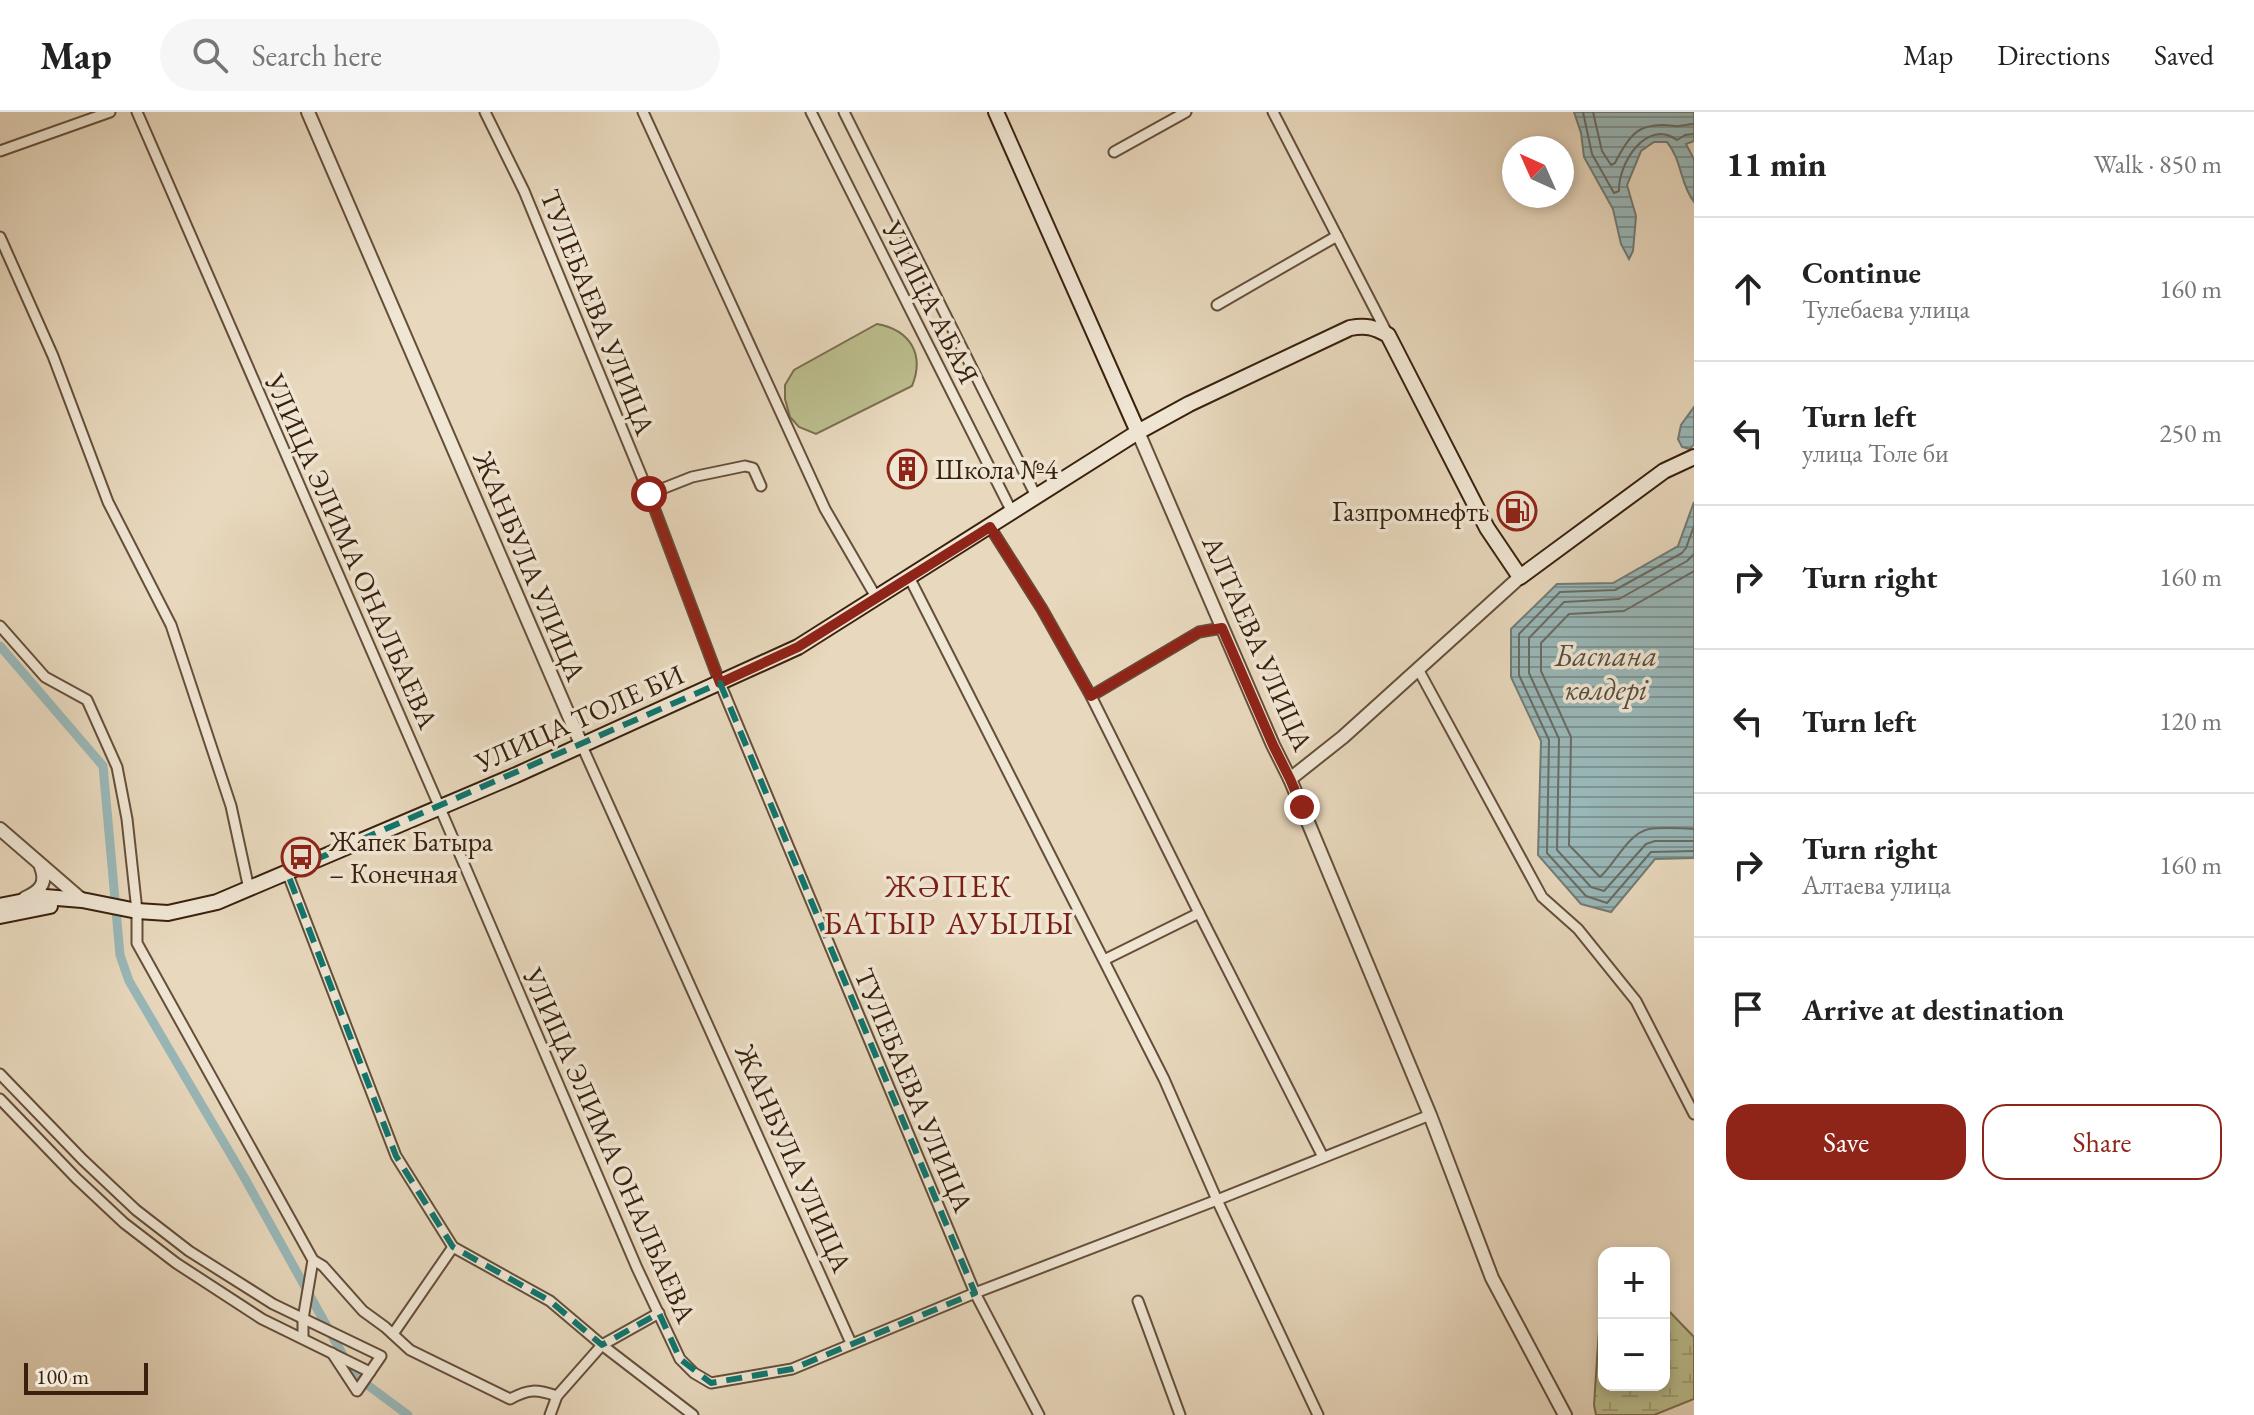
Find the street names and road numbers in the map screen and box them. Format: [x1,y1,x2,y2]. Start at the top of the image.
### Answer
street label: ТУЛЕБАЕВА УЛИЦА [532,184,664,441]
street label: УЛИЦА АБАЯ [874,214,988,390]
street label: УЛИЦА ЭЛИМА ОНАЛБАЕВА [257,367,447,735]
street label: ЖАНБУЛА УЛИЦА [465,445,595,687]
street label: АЛТАЕВА УЛИЦА [1194,529,1322,757]
street label: УЛИЦА ТОЛЕ БИ [468,656,689,780]
street label: УЛИЦА ЭЛИМА ОНАЛБАЕВА [515,961,705,1329]
street label: ТУЛЕБАЕВА УЛИЦА [846,962,982,1218]
street label: ЖАНБУЛА УЛИЦА [727,1037,861,1278]

